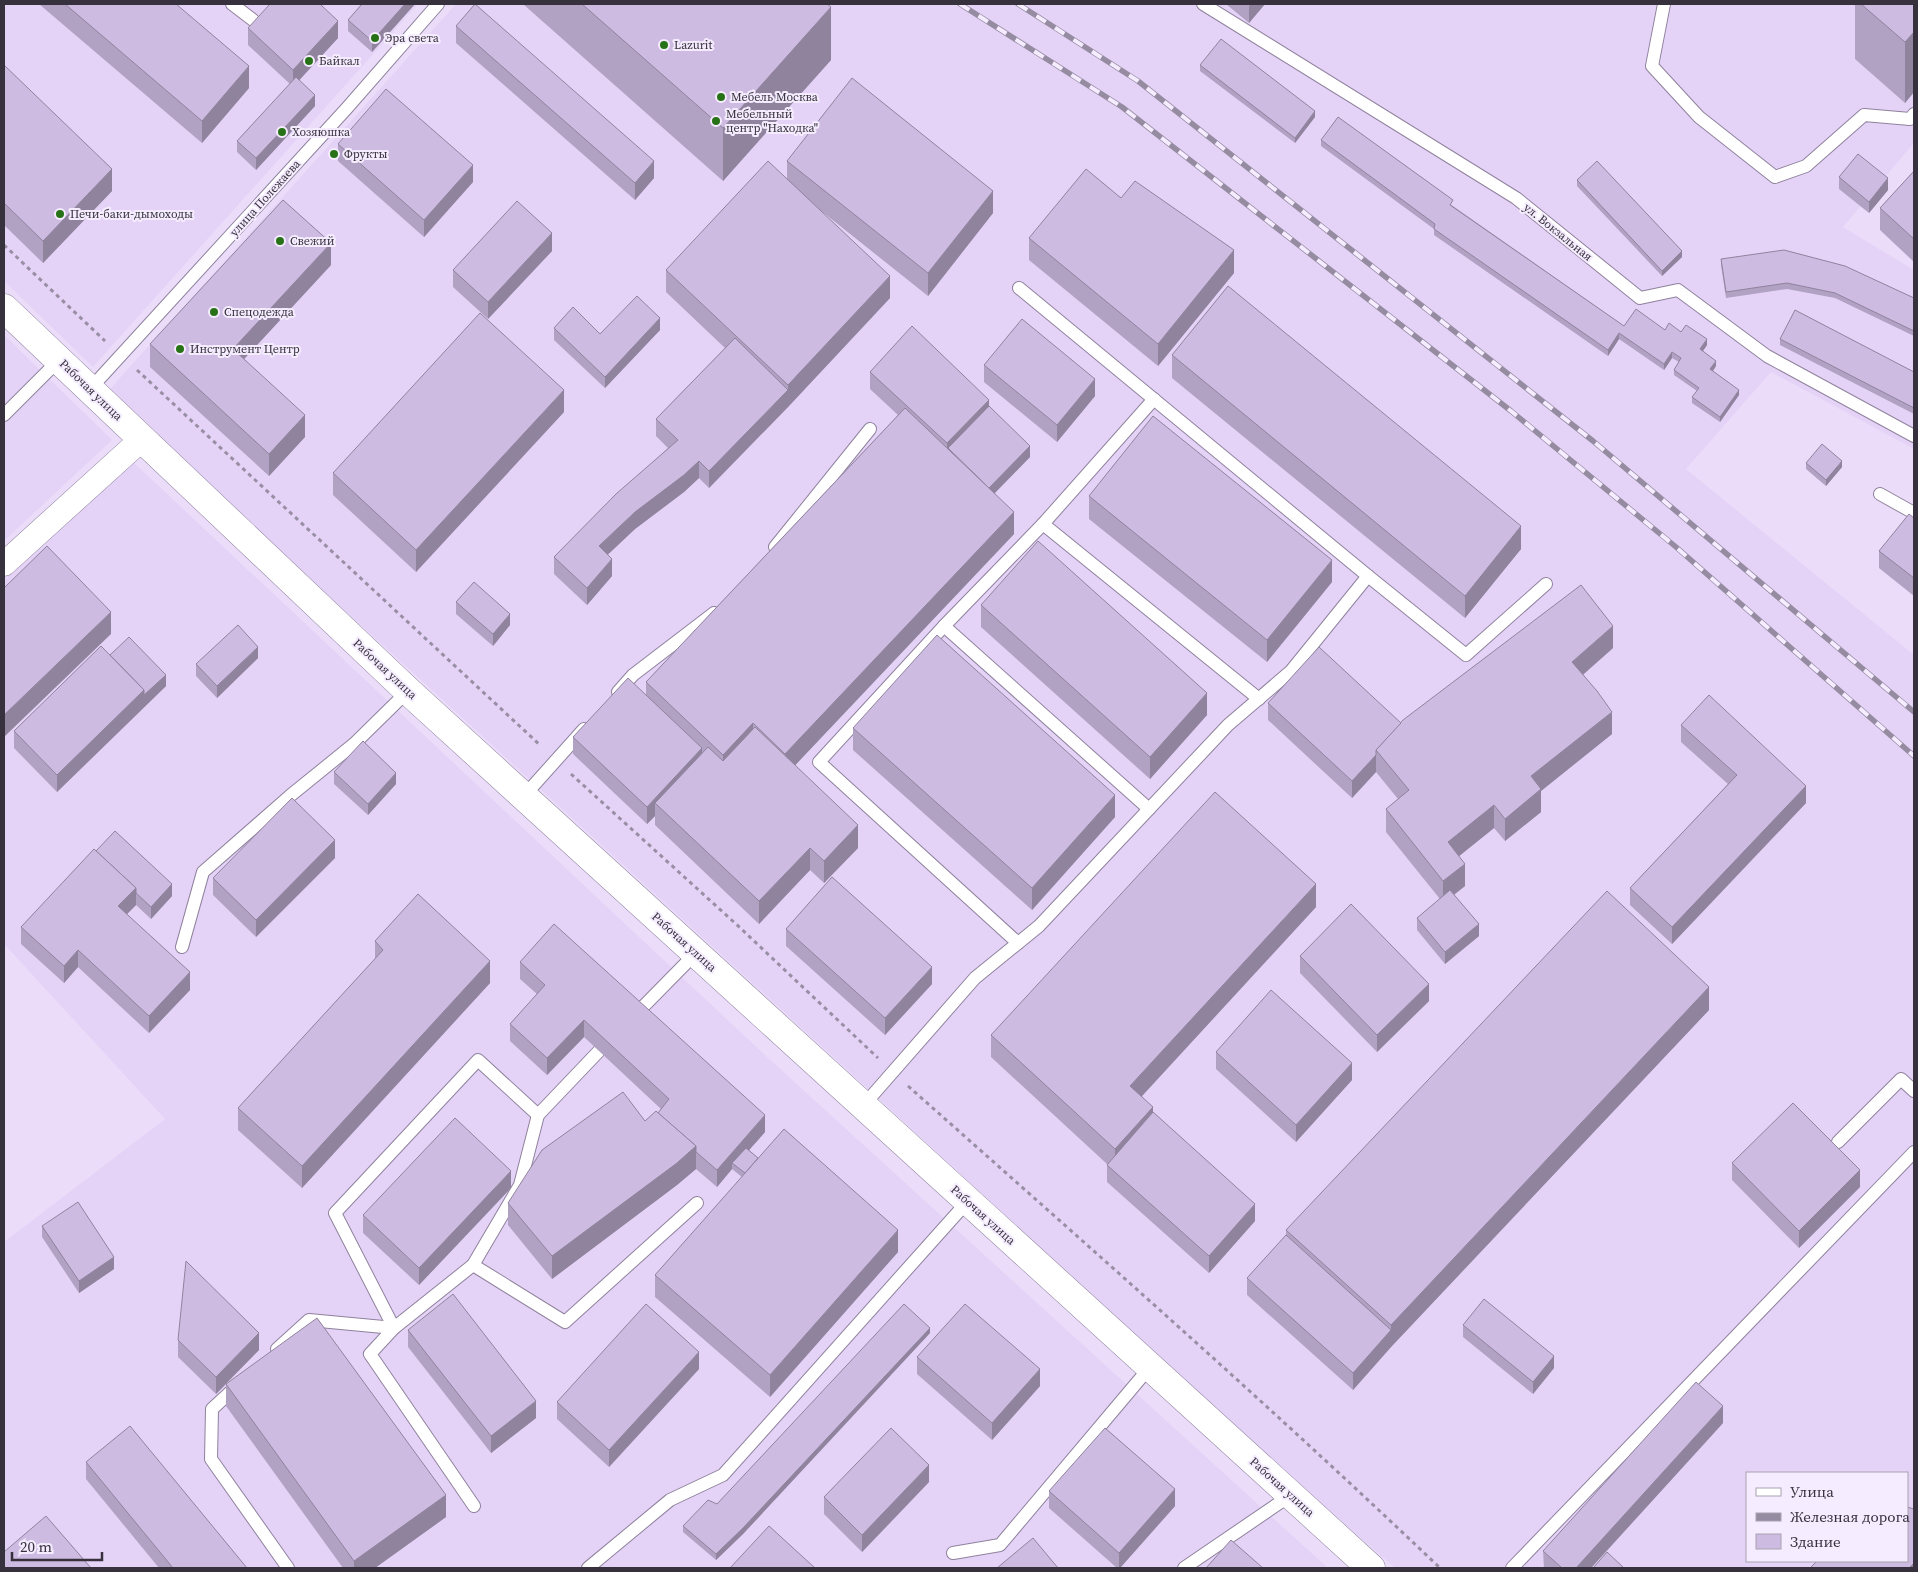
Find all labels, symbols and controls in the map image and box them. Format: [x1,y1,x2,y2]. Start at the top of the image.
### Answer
place label: Эра света [385,30,440,46]
marker: Эра света [369,32,381,44]
place label: Lazurit [674,37,712,53]
marker: Lazurit [658,39,670,51]
place label: Байкал [319,53,360,69]
marker: Байкал [303,55,315,67]
place label: Мебель Москва [731,89,819,105]
marker: Мебель Москва [715,91,727,103]
place label: Мебельный центр "Находка" [726,106,818,136]
marker: Мебельный центр "Находка" [710,115,722,127]
place label: Хозяюшка [292,124,351,140]
marker: Хозяюшка [276,126,288,138]
place label: Фрукты [344,146,388,162]
marker: Фрукты [328,148,340,160]
street label: улица Полежаева [226,155,304,240]
street label: ул. Вокзальная [1520,199,1596,265]
place label: Печи-баки-дымоходы [70,206,193,222]
marker: Печи-баки-дымоходы [54,208,66,220]
place label: Свежий [290,233,335,249]
marker: Свежий [274,235,286,247]
place label: Спецодежда [224,304,295,320]
marker: Спецодежда [208,306,220,318]
place label: Инструмент Центр [190,341,300,357]
marker: Инструмент Центр [174,343,186,355]
street label: Рабочая улица [56,356,127,425]
street label: Рабочая улица [350,635,421,703]
street label: Рабочая улица [648,909,720,976]
street label: Рабочая улица [947,1182,1019,1249]
street label: Рабочая улица [1246,1454,1318,1521]
legend [1746,1472,1908,1562]
text: Улица [1790,1481,1834,1502]
text: Железная дорога [1790,1506,1910,1527]
scale bar [12,1530,102,1562]
text: Здание [1790,1531,1841,1552]
text: 20 m [20,1536,52,1557]

